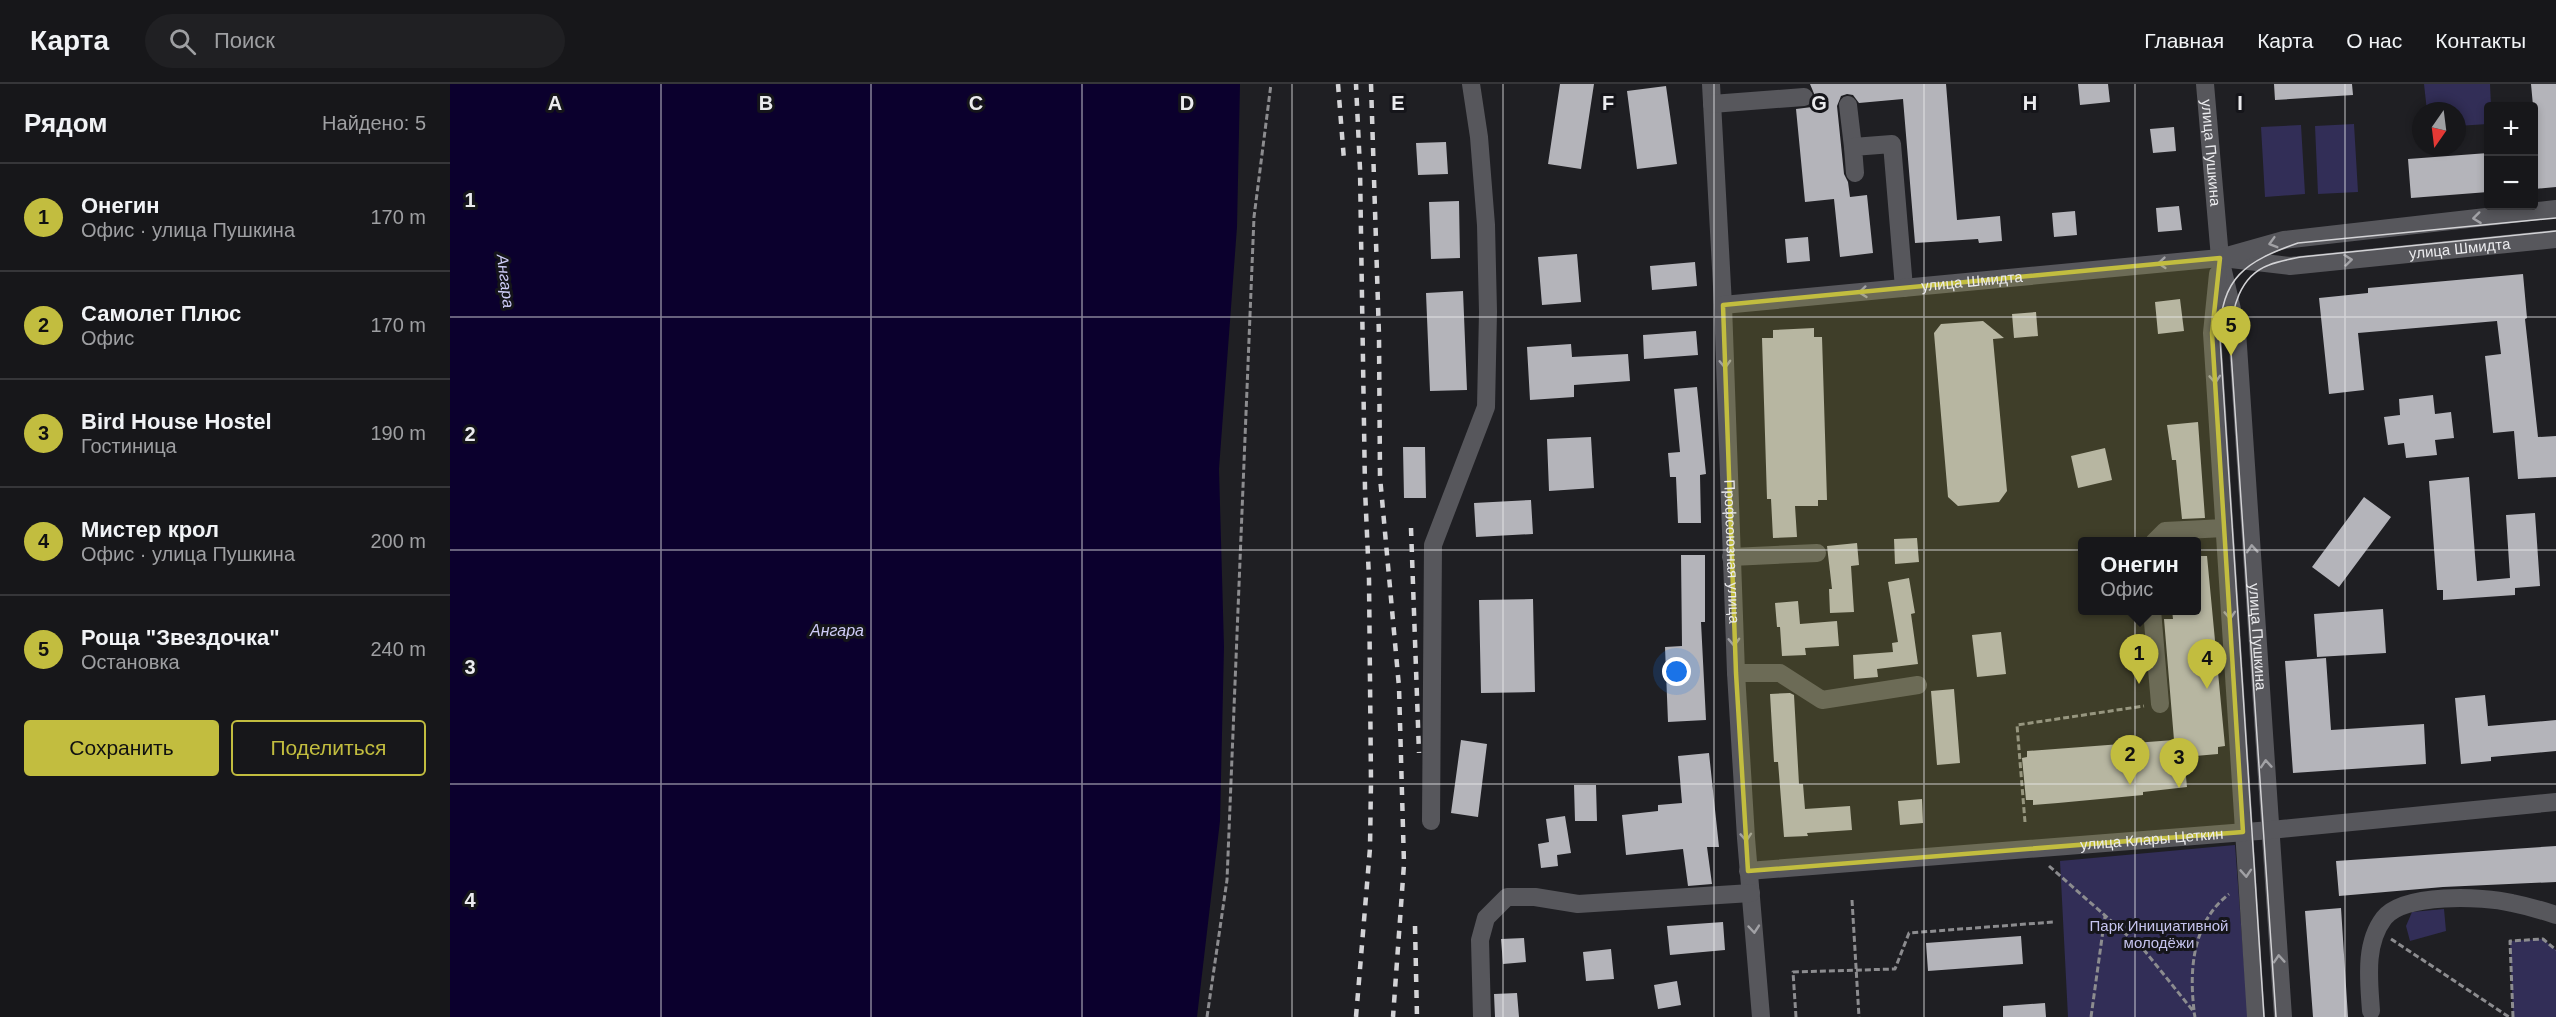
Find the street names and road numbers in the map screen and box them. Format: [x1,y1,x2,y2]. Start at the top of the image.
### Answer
street label: улица Пушкина [2198,98,2225,208]
street label: улица Шмидта [2408,235,2512,262]
street label: улица Шмидта [1920,268,2024,294]
street label: Профсоюзная улица [1721,479,1743,624]
street label: улица Пушкина [2246,583,2270,691]
street label: улица Клары Цеткин [2079,825,2224,853]

